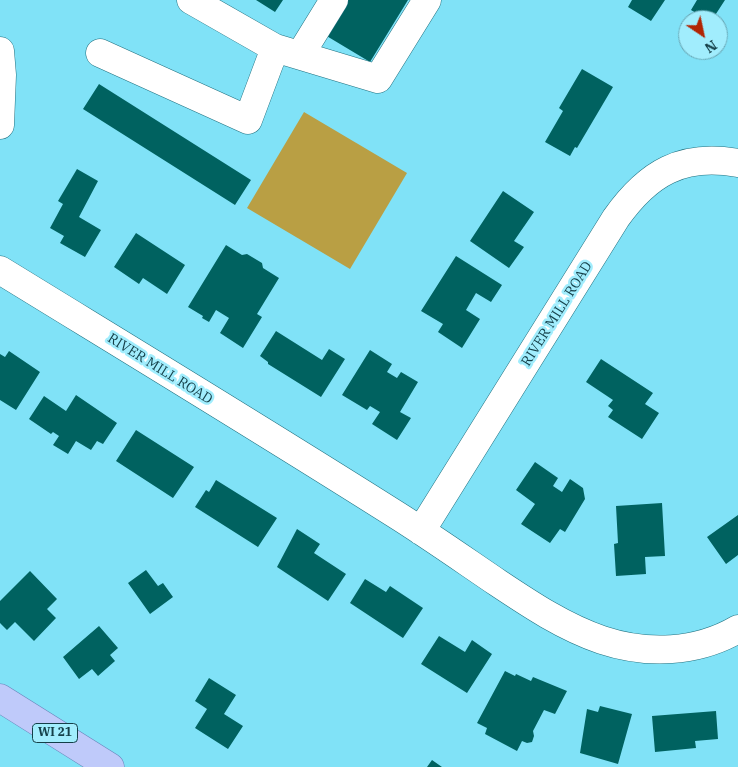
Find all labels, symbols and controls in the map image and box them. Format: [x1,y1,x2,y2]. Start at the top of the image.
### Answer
north arrow [678,10,728,60]
text: N [701,36,720,57]
street label: RIVER MILL ROAD [518,258,596,370]
street label: RIVER MILL ROAD [104,330,216,408]
road number: WI 21 [32,724,78,742]

